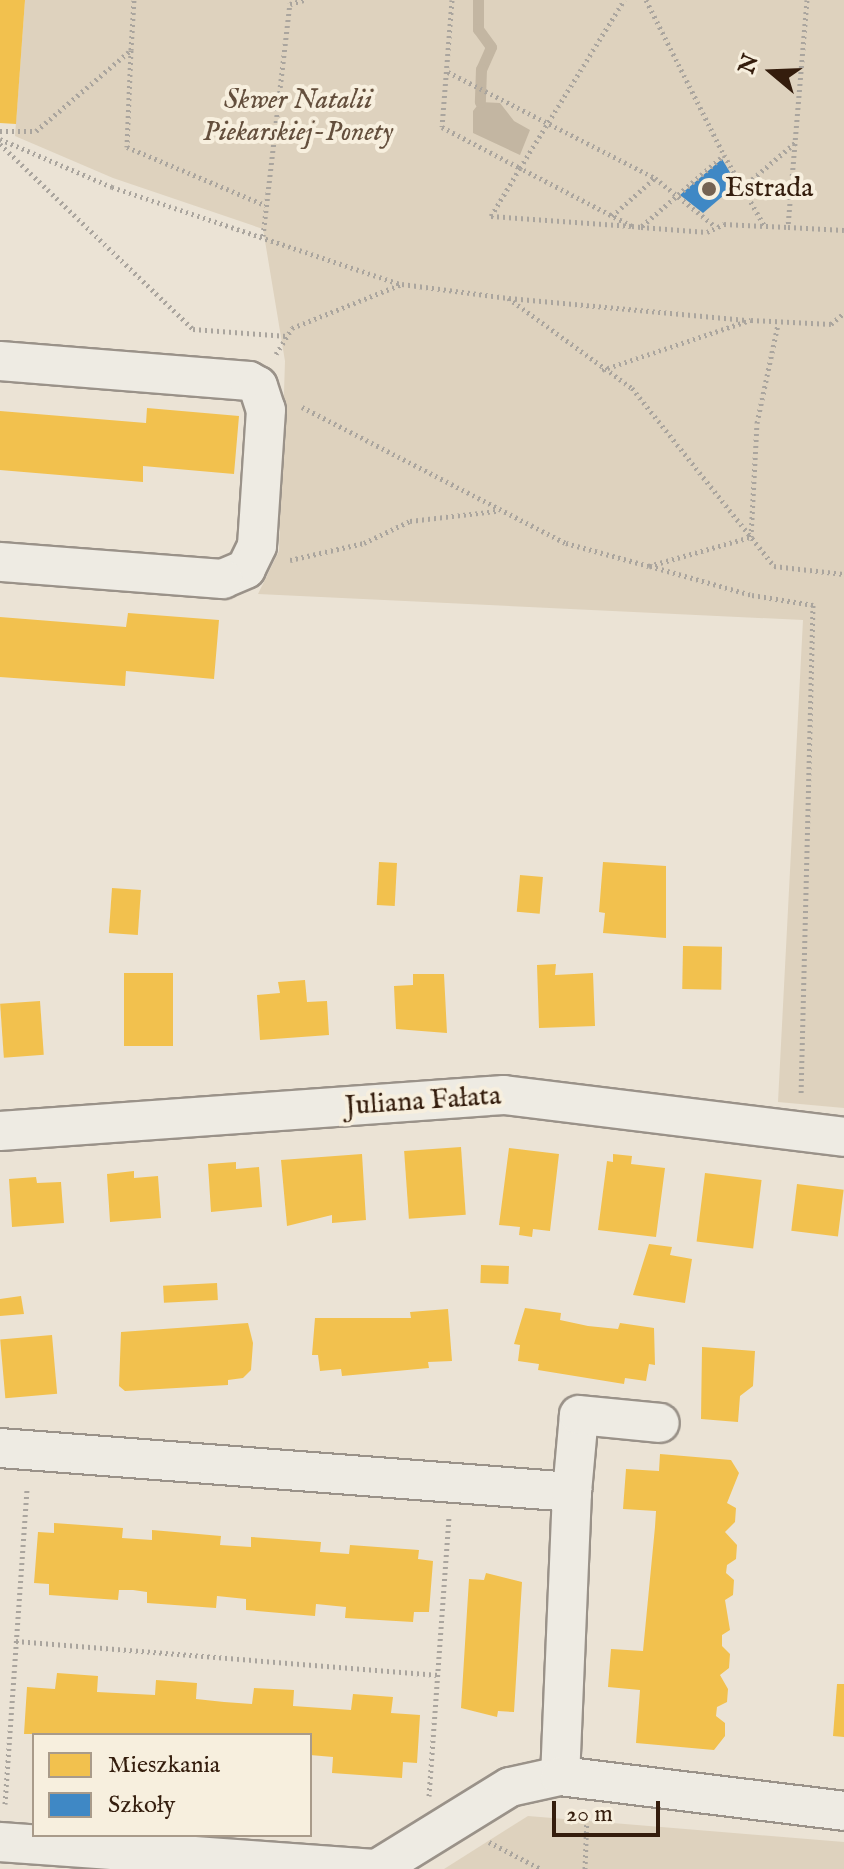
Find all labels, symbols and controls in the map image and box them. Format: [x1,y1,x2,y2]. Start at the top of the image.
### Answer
north arrow [732,32,812,112]
text: N [733,51,766,78]
park label: Skwer Natalii Piekarskiej-Ponety [203,84,393,150]
place label: Estrada [725,172,813,206]
marker: Estrada [700,180,718,198]
street label: Juliana Fałata [344,1080,502,1124]
legend [32,1733,312,1837]
text: Mieszkania [108,1750,220,1781]
scale bar [556,1785,664,1835]
text: Szkoły [108,1790,175,1821]
text: 20 m [566,1799,613,1830]

